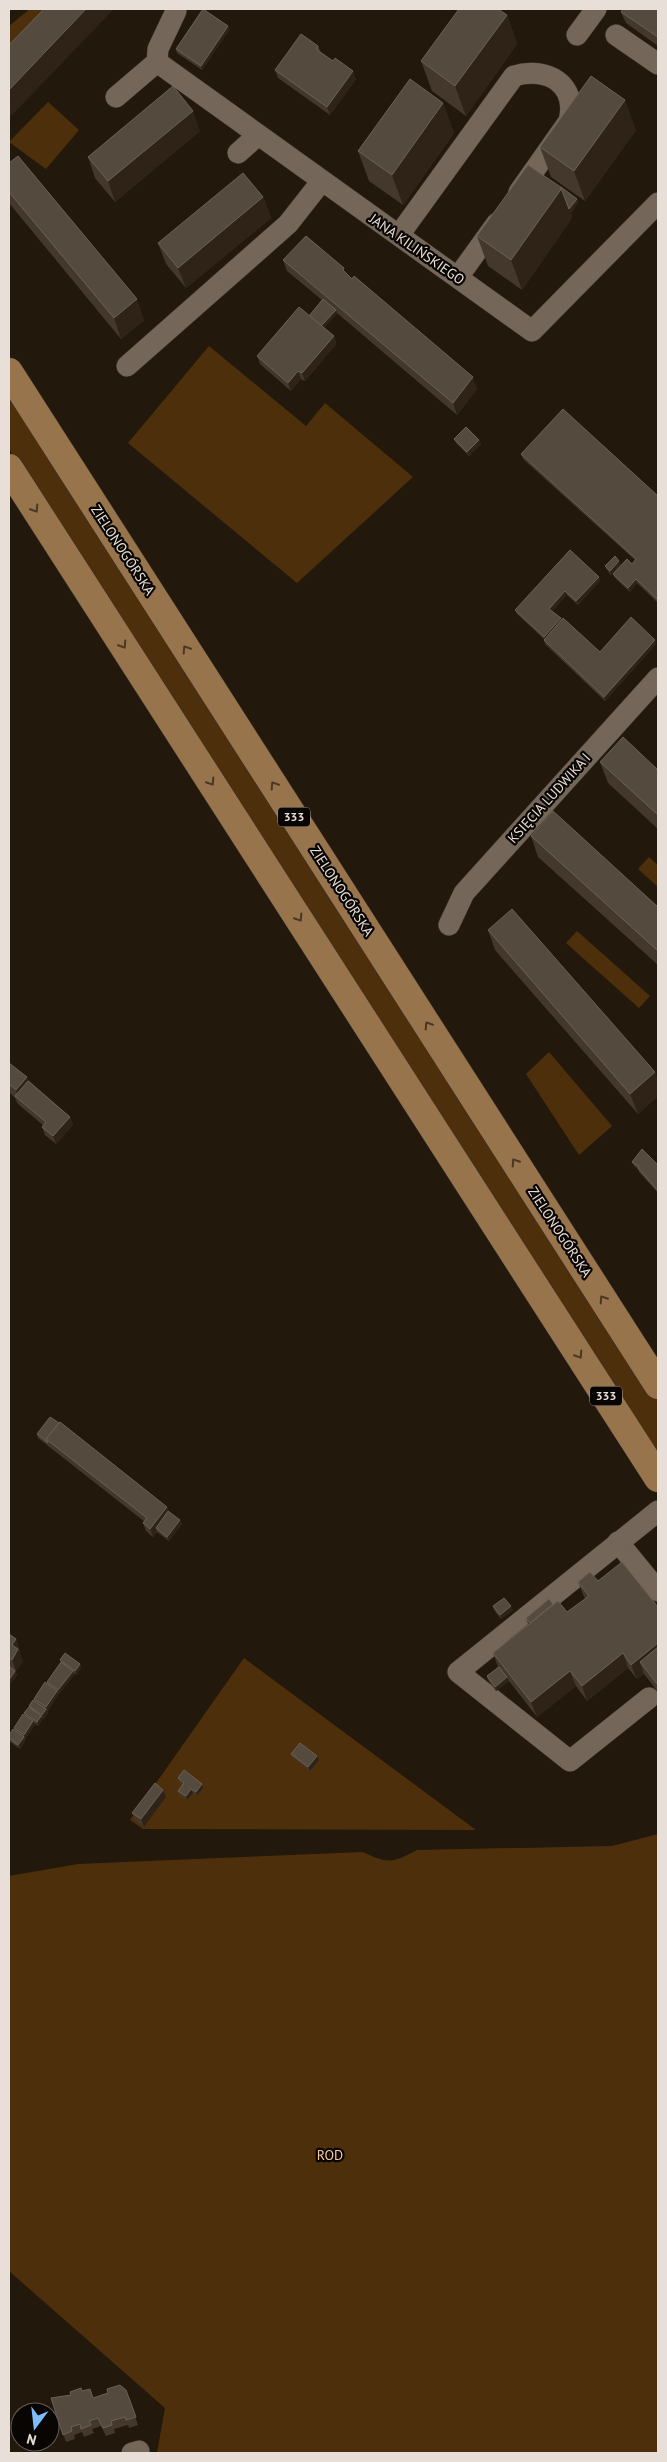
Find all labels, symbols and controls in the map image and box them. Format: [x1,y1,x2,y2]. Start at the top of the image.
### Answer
street label: JANA KILIŃSKIEGO [365,209,468,289]
street label: ZIELONOGÓRSKA [87,501,159,599]
one-way arrow [29,503,38,512]
one-way arrow [117,640,126,649]
one-way arrow [182,645,192,654]
street label: KSIĘCIA LUDWIKA I [504,749,594,847]
one-way arrow [205,776,214,786]
one-way arrow [270,782,280,791]
road number: 333 [278,808,310,826]
street label: ZIELONOGÓRSKA [306,842,378,940]
one-way arrow [293,913,302,922]
one-way arrow [424,1022,434,1031]
one-way arrow [512,1158,522,1167]
street label: ZIELONOGÓRSKA [524,1183,596,1281]
one-way arrow [600,1296,610,1305]
one-way arrow [573,1349,582,1358]
road number: 333 [590,1386,622,1405]
park label: ROD [317,2146,343,2164]
north arrow [10,2402,60,2452]
text: N [25,2430,38,2449]

